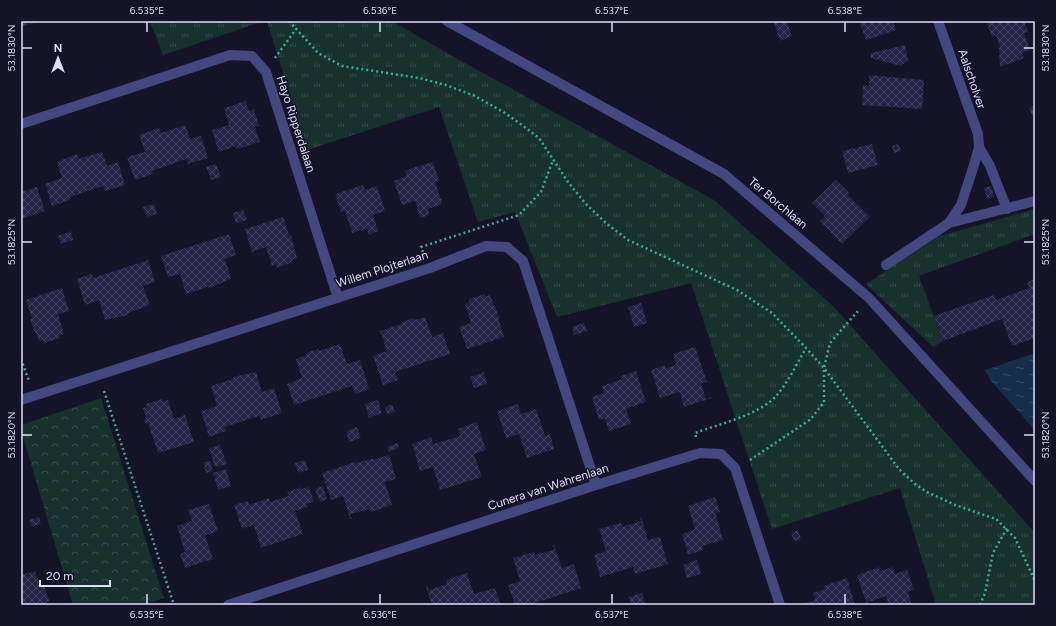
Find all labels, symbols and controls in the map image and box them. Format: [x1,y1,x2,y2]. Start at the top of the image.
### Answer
text: 6.535°E [130,4,164,17]
text: 6.536°E [363,4,397,17]
text: 6.537°E [595,4,629,17]
text: 6.538°E [828,4,862,17]
text: 53.1830°N [5,25,18,71]
text: 53.1830°N [1039,25,1052,71]
north arrow [38,38,78,78]
text: N [54,42,62,55]
street label: Aalscholver [955,47,989,111]
street label: Hayo Ripperdalaan [274,74,318,174]
street label: Ter Borchlaan [746,174,811,232]
text: 53.1825°N [5,219,18,265]
text: 53.1825°N [1039,219,1052,265]
street label: Willem Plojterlaan [334,247,430,290]
text: 53.1820°N [5,412,18,458]
text: 53.1820°N [1039,412,1052,458]
street label: Cunera van Wahrenlaan [486,461,611,513]
scale bar [40,562,110,588]
text: 20 m [46,569,74,583]
text: 6.535°E [130,608,164,621]
text: 6.536°E [363,608,397,621]
text: 6.537°E [595,608,629,621]
text: 6.538°E [828,608,862,621]

